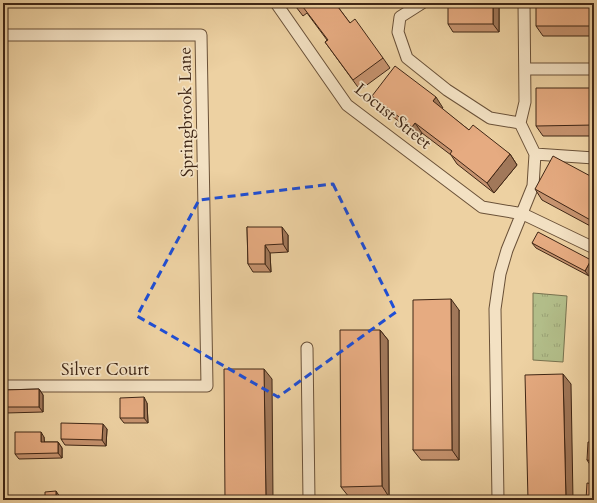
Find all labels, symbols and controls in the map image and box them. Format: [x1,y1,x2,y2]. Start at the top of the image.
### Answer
street label: Springbrook Lane [173,47,199,177]
street label: Locust Street [350,78,437,155]
street label: Silver Court [61,358,150,381]

